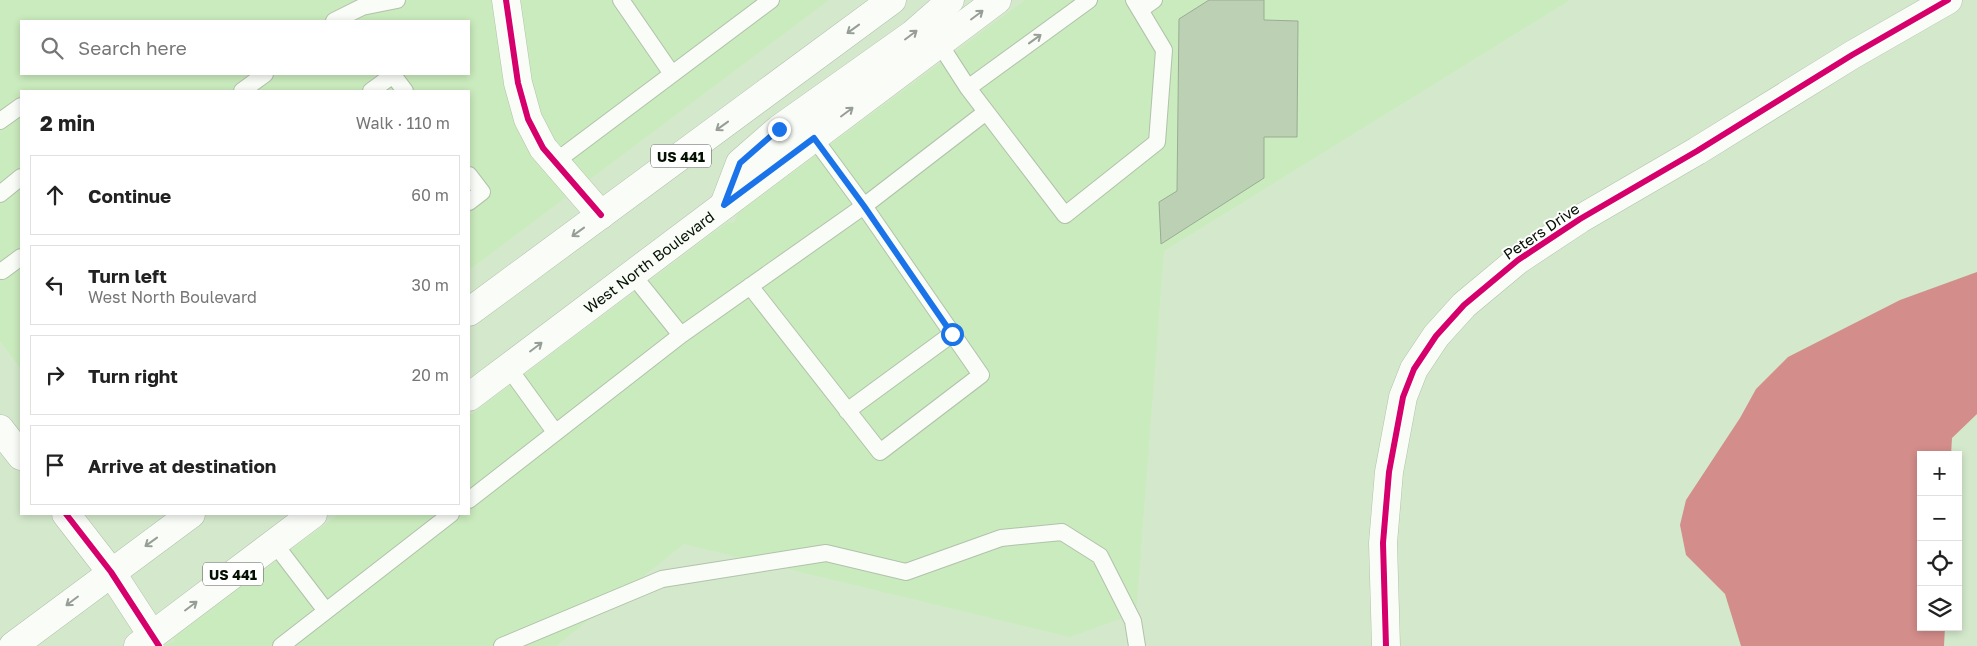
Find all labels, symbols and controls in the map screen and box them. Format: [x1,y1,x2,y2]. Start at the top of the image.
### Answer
one-way arrow [970,9,983,20]
search box [20,20,470,75]
one-way arrow [846,24,860,34]
one-way arrow [904,30,918,40]
icon: search [38,34,66,62]
one-way arrow [1028,34,1042,44]
text: Search here [78,36,187,59]
one-way arrow [840,107,853,118]
text: 2 min [40,110,95,136]
text: Walk · 110 m [356,113,450,133]
route end [768,118,791,141]
one-way arrow [716,120,729,131]
road number: US 441 [651,144,711,168]
icon: ahead [41,181,69,209]
text: Continue [88,184,171,207]
text: 60 m [411,185,449,205]
street label: Peters Drive [1500,199,1583,263]
street label: West North Boulevard [580,207,718,317]
one-way arrow [571,227,585,238]
text: Turn left [88,264,167,287]
icon: left [41,271,69,299]
text: 30 m [412,275,449,295]
text: West North Boulevard [88,287,257,307]
route start [941,323,964,346]
one-way arrow [529,342,543,352]
icon: right [41,361,69,389]
text: Turn right [88,364,178,387]
text: 20 m [412,365,449,385]
icon: arrive [41,451,69,479]
map controls [1917,451,1962,631]
button: + [1917,451,1962,496]
text: Arrive at destination [88,454,276,477]
button: − [1917,496,1962,541]
one-way arrow [145,537,158,548]
button: locate [1917,541,1962,586]
road number: US 441 [203,562,263,586]
button: layers [1917,586,1962,631]
one-way arrow [66,596,79,607]
one-way arrow [184,600,197,611]

